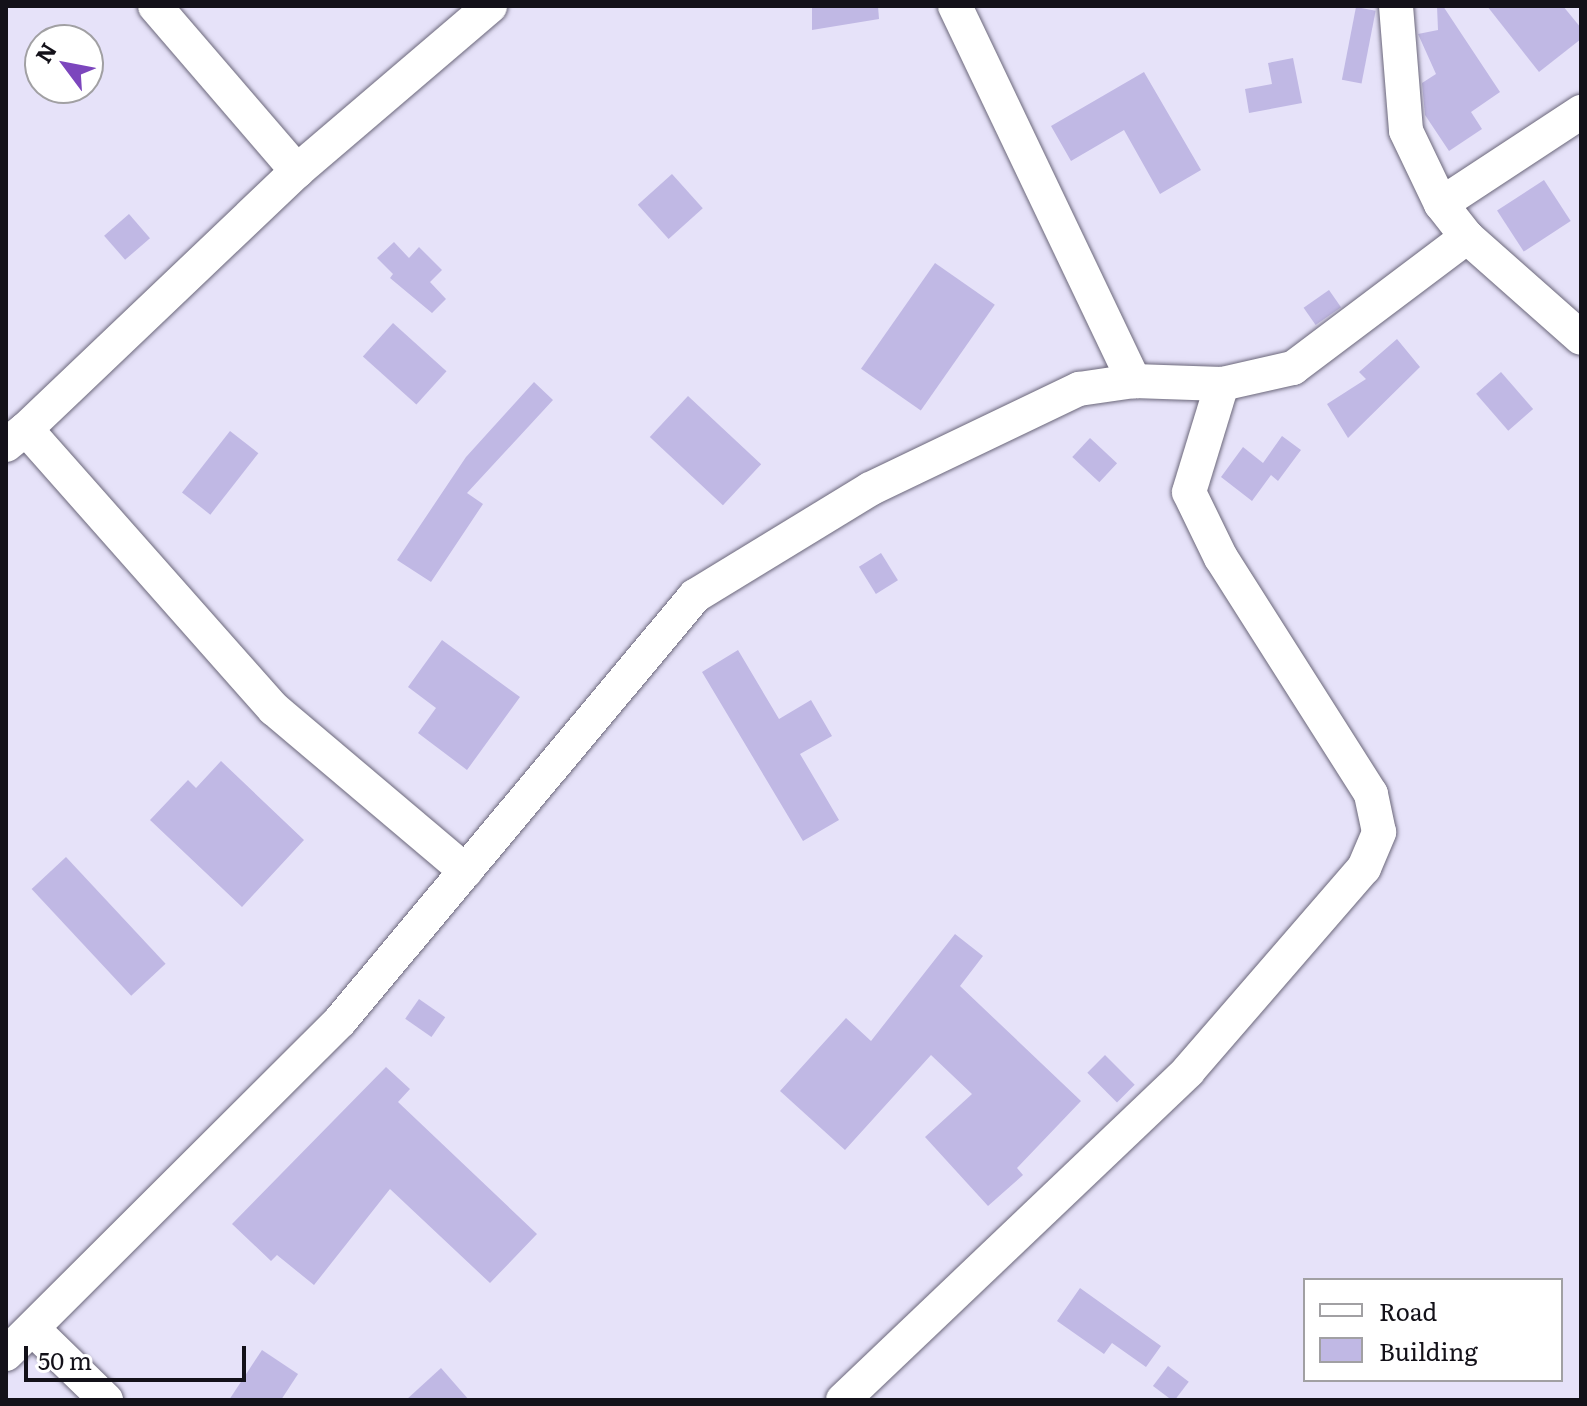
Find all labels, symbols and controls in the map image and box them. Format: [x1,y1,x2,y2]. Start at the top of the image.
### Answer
north arrow [24,24,104,104]
text: N [26,36,64,69]
legend [1303,1278,1563,1382]
text: Road [1379,1293,1437,1328]
scale bar [28,1330,250,1380]
text: Building [1379,1333,1478,1368]
text: 50 m [38,1342,92,1377]

